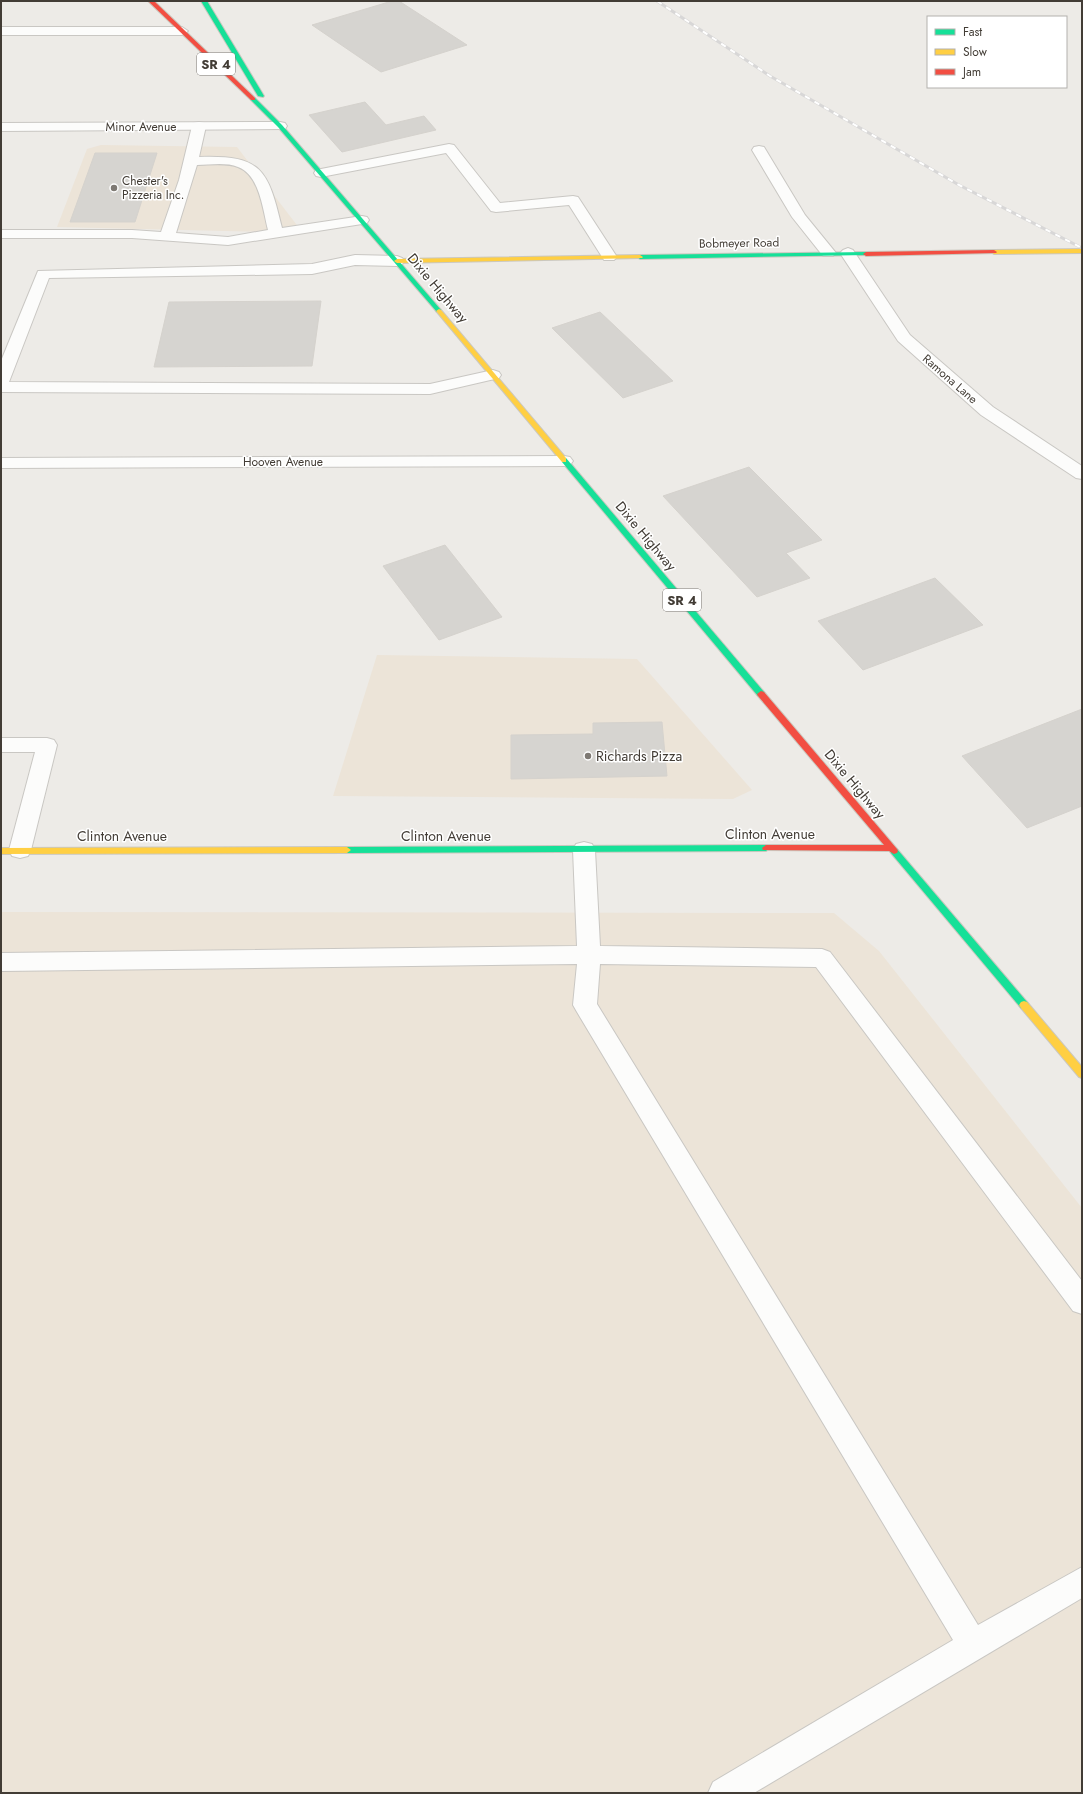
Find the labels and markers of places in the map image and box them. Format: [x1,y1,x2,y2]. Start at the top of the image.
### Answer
place label: Chester's Pizzeria Inc. [122,172,184,204]
marker: Chester's Pizzeria Inc. [109,183,119,193]
place label: Richards Pizza [596,746,682,766]
marker: Richards Pizza [583,751,593,761]

